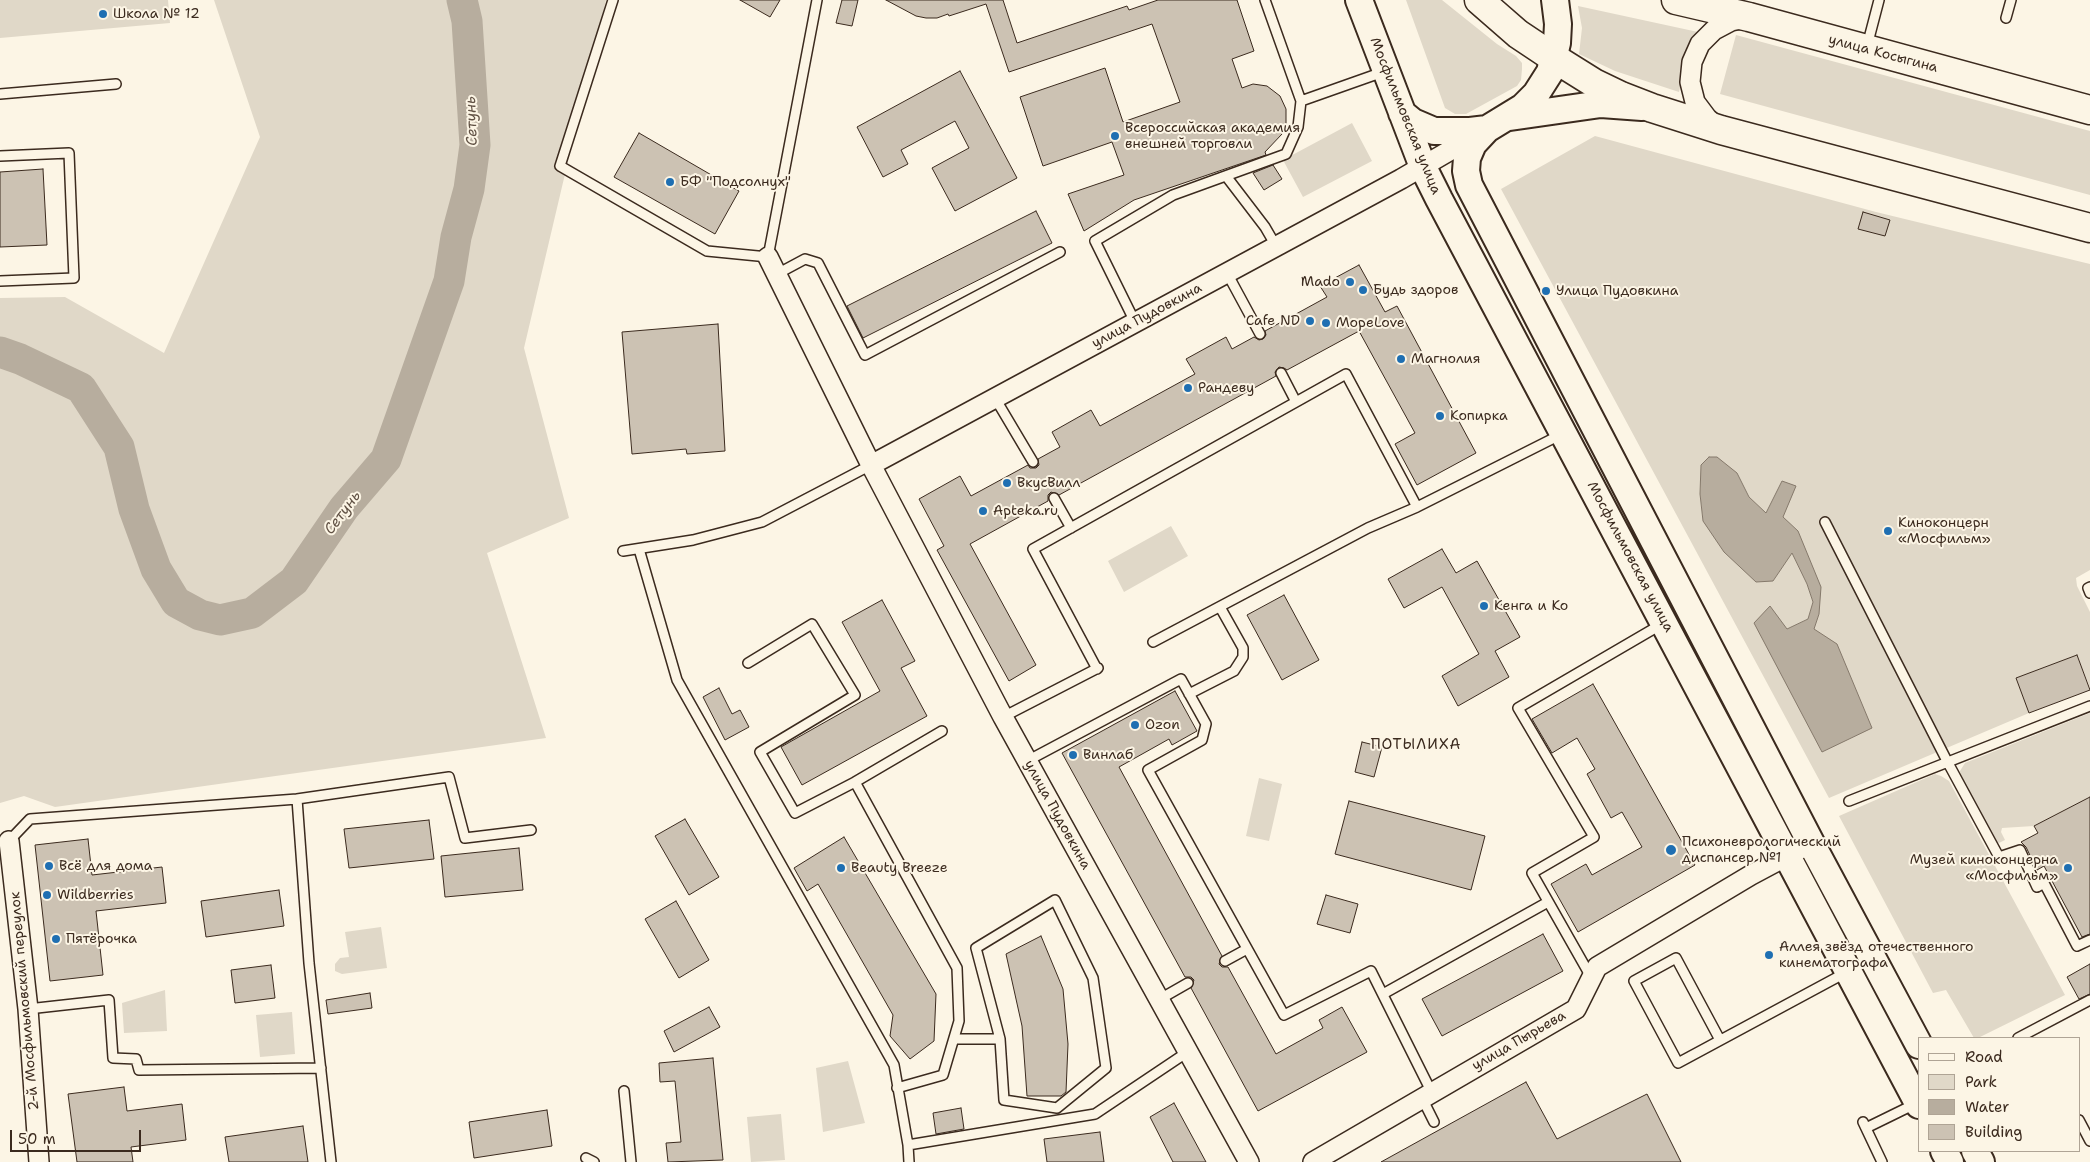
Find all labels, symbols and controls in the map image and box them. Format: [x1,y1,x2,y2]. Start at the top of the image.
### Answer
place label: Школа № 12 [113,6,200,22]
marker: Школа № 12 [97,8,109,20]
street label: улица Косыгина [1826,31,1940,77]
street label: Мосфильмовская улица [1366,35,1444,197]
water label: Сетунь [462,96,482,146]
place label: Всероссийская академия внешней торговли [1125,120,1300,152]
marker: Всероссийская академия внешней торговли [1109,130,1121,142]
place label: БФ "Подсолнух" [680,174,791,190]
marker: БФ "Подсолнух" [664,176,676,188]
place label: Mado [1301,274,1340,290]
marker: Mado [1344,276,1356,288]
street label: улица Пудовкина [1089,280,1205,352]
place label: Будь здоров [1373,282,1458,298]
place label: Улица Пудовкина [1556,283,1678,299]
marker: Будь здоров [1357,284,1369,296]
marker: Улица Пудовкина [1540,285,1552,297]
place label: Cafe ND [1246,313,1300,329]
marker: Cafe ND [1304,315,1316,327]
place label: МореLove [1336,315,1405,331]
marker: МореLove [1320,317,1332,329]
place label: Магнолия [1411,351,1480,367]
marker: Магнолия [1395,353,1407,365]
place label: Рандеву [1198,380,1254,396]
marker: Рандеву [1182,382,1194,394]
place label: Копирка [1450,408,1508,424]
marker: Копирка [1434,410,1446,422]
place label: ВкусВилл [1017,475,1080,491]
marker: ВкусВилл [1001,477,1013,489]
street label: Мосфильмовская улица [1583,479,1677,635]
water label: Сетунь [321,488,365,538]
place label: Apteka.ru [993,503,1058,519]
marker: Apteka.ru [977,505,989,517]
place label: Киноконцерн «Мосфильм» [1898,515,1991,548]
marker: Киноконцерн «Мосфильм» [1882,525,1894,537]
place label: Кенга и Ко [1494,598,1568,614]
marker: Кенга и Ко [1478,600,1490,612]
place label: Ozon [1145,717,1180,733]
marker: Ozon [1129,719,1141,731]
district label: ПОТЫЛИХА [1370,736,1462,754]
place label: Винлаб [1083,747,1133,763]
marker: Винлаб [1067,749,1079,761]
street label: улица Пудовкина [1020,757,1094,873]
place label: Психоневрологический диспансер №1 [1682,834,1841,866]
marker: Психоневрологический диспансер №1 [1664,843,1678,857]
place label: Музей киноконцерна «Мосфильм» [1910,852,2058,884]
place label: Всё для дома [59,858,152,874]
marker: Всё для дома [43,860,55,872]
place label: Beauty Breeze [851,860,948,876]
marker: Beauty Breeze [835,862,847,874]
marker: Музей киноконцерна «Мосфильм» [2062,862,2074,874]
place label: Wildberries [57,887,134,903]
marker: Wildberries [41,889,53,901]
street label: 2-й Мосфильмовский переулок [7,891,43,1111]
place label: Пятёрочка [66,931,137,947]
marker: Пятёрочка [50,933,62,945]
place label: Аллея звёзд отечественного кинематографа [1779,939,1974,972]
marker: Аллея звёзд отечественного кинематографа [1763,949,1775,961]
street label: улица Пырьева [1469,1007,1569,1075]
legend [1918,1037,2080,1152]
text: Road [1965,1047,2003,1067]
text: Park [1965,1072,1997,1092]
text: Water [1965,1097,2009,1117]
scale bar [12,1120,144,1152]
text: Building [1965,1122,2022,1142]
text: 50 m [18,1129,56,1149]

